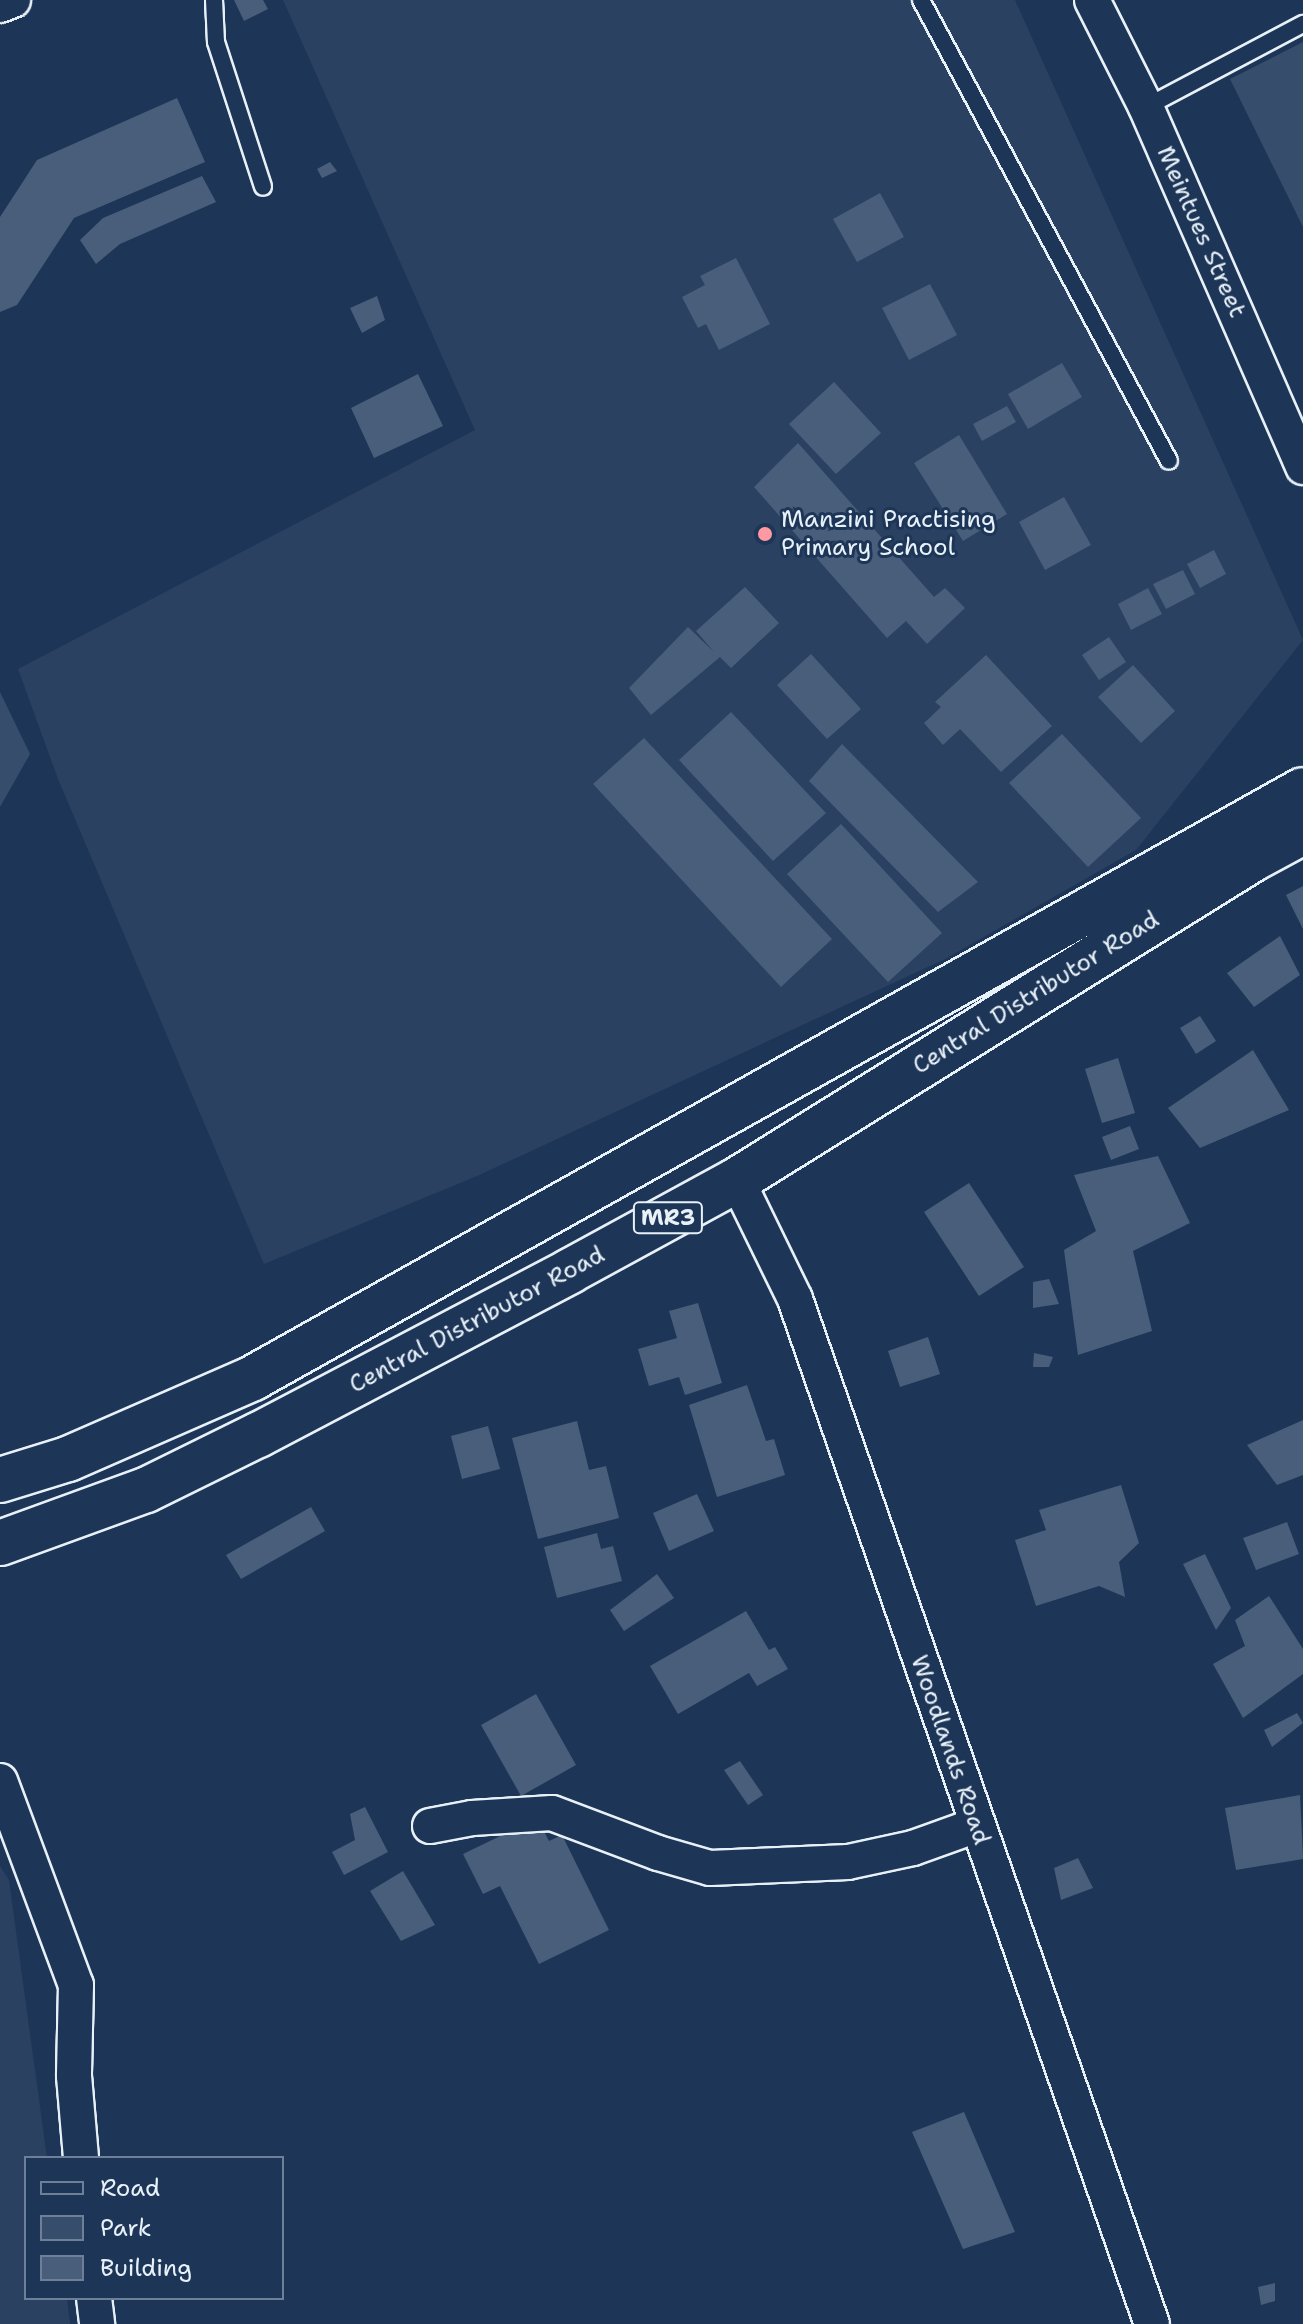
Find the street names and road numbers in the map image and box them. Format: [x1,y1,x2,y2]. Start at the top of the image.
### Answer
street label: Meintues Street [1150,142,1252,322]
street label: Central Distributor Road [908,905,1164,1081]
road number: MR3 [632,1200,704,1236]
street label: Central Distributor Road [344,1240,610,1400]
street label: Woodlands Road [904,1652,996,1848]

